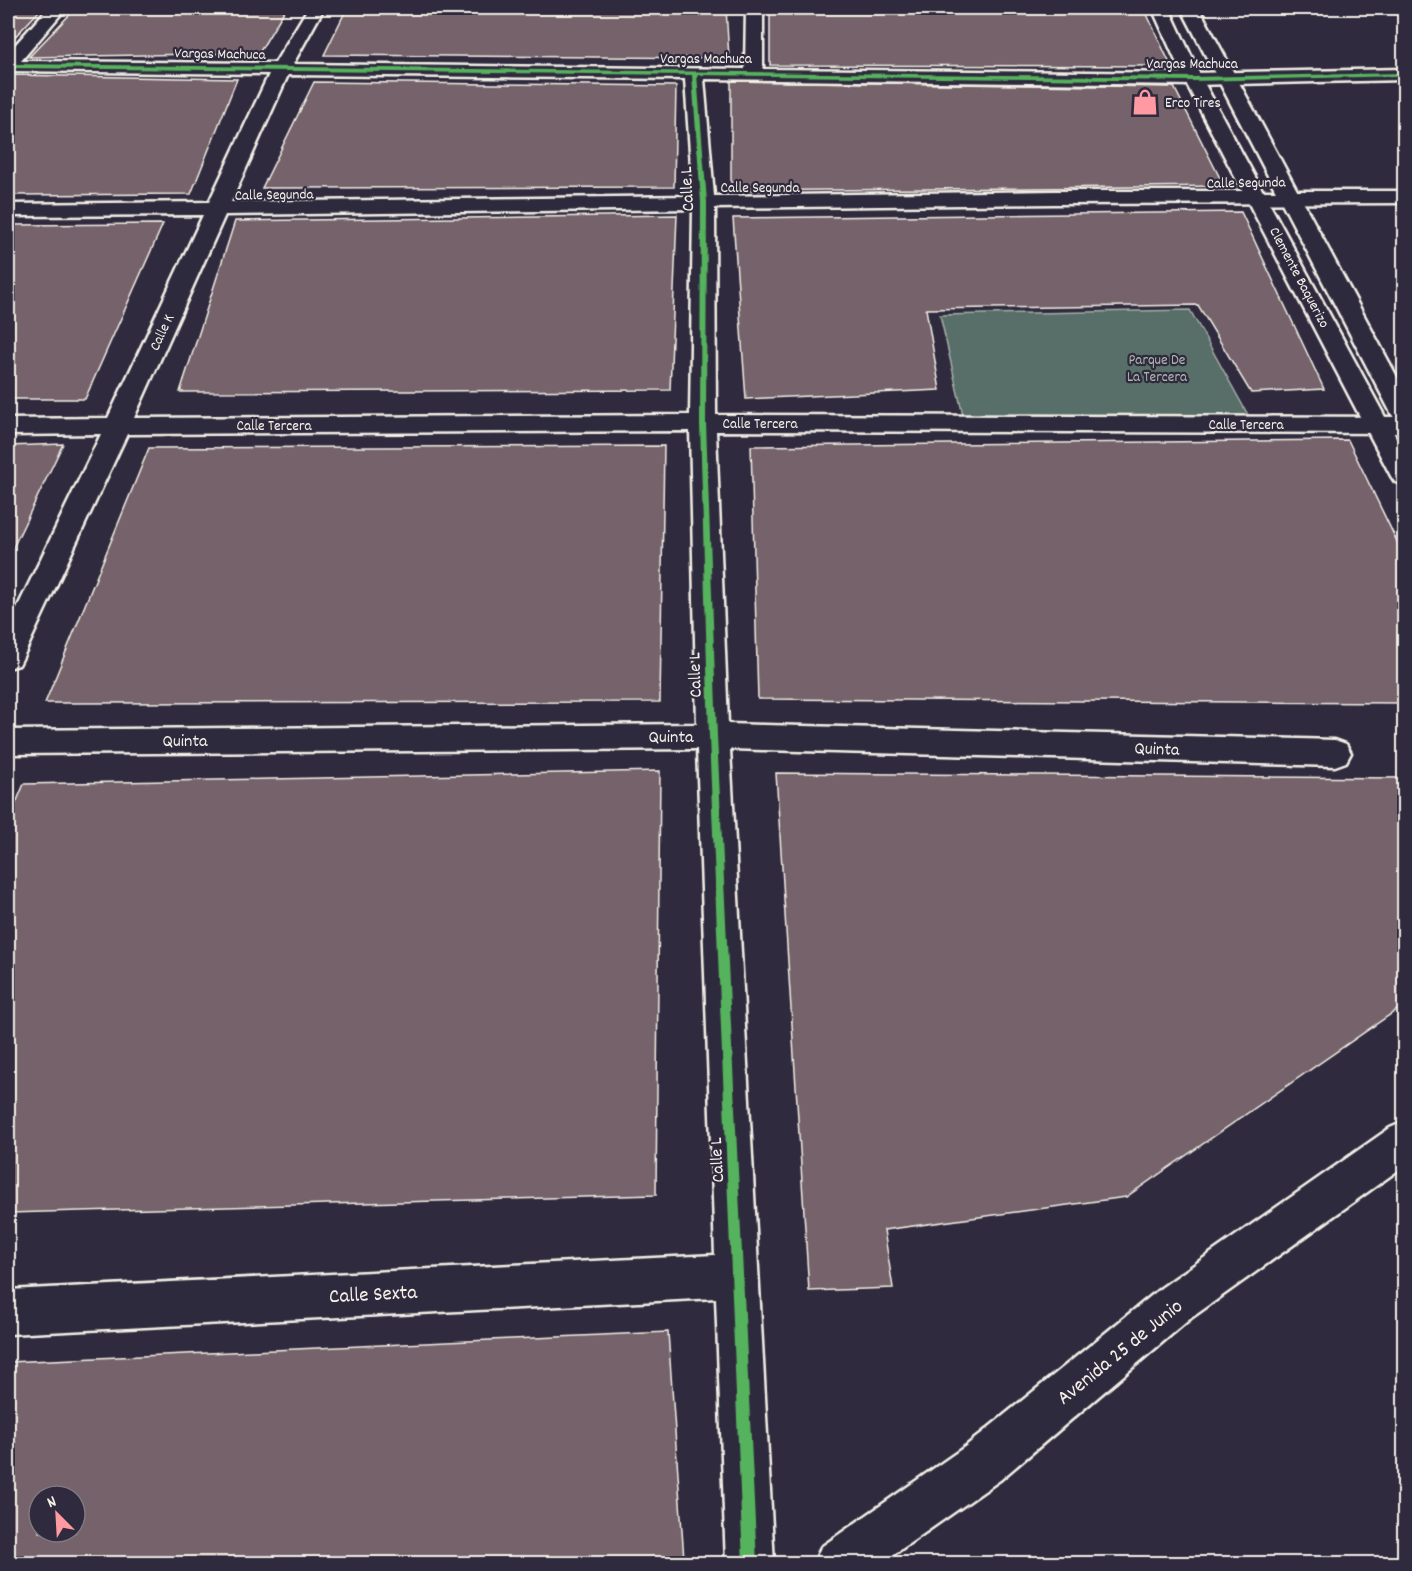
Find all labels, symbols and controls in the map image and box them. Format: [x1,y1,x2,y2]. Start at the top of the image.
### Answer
street label: Vargas Machuca [174,43,267,67]
street label: Vargas Machuca [660,49,753,71]
street label: Vargas Machuca [1146,54,1239,76]
shop icon: Erco Tires [1130,87,1160,117]
place label: Erco Tires [1165,93,1221,115]
street label: Calle L [675,165,702,212]
street label: Calle Segunda [1206,172,1287,196]
street label: Calle Segunda [721,178,800,200]
street label: Calle Segunda [234,184,315,208]
street label: Clemente Baquerizo [1262,224,1334,333]
street label: Calle K [145,311,181,355]
park label: Parque De La Tercera [1127,350,1188,389]
street label: Calle Tercera [722,414,798,436]
street label: Calle Tercera [1208,415,1284,437]
street label: Calle Tercera [236,416,312,438]
street label: Calle L [683,651,710,698]
street label: Quinta [649,726,694,751]
street label: Quinta [163,730,208,755]
street label: Quinta [1134,737,1180,764]
street label: Calle L [705,1136,732,1183]
street label: Calle Sexta [328,1279,419,1313]
street label: Avenida 25 de Junio [1051,1293,1190,1414]
north arrow [27,1484,87,1544]
text: N [44,1490,60,1515]

